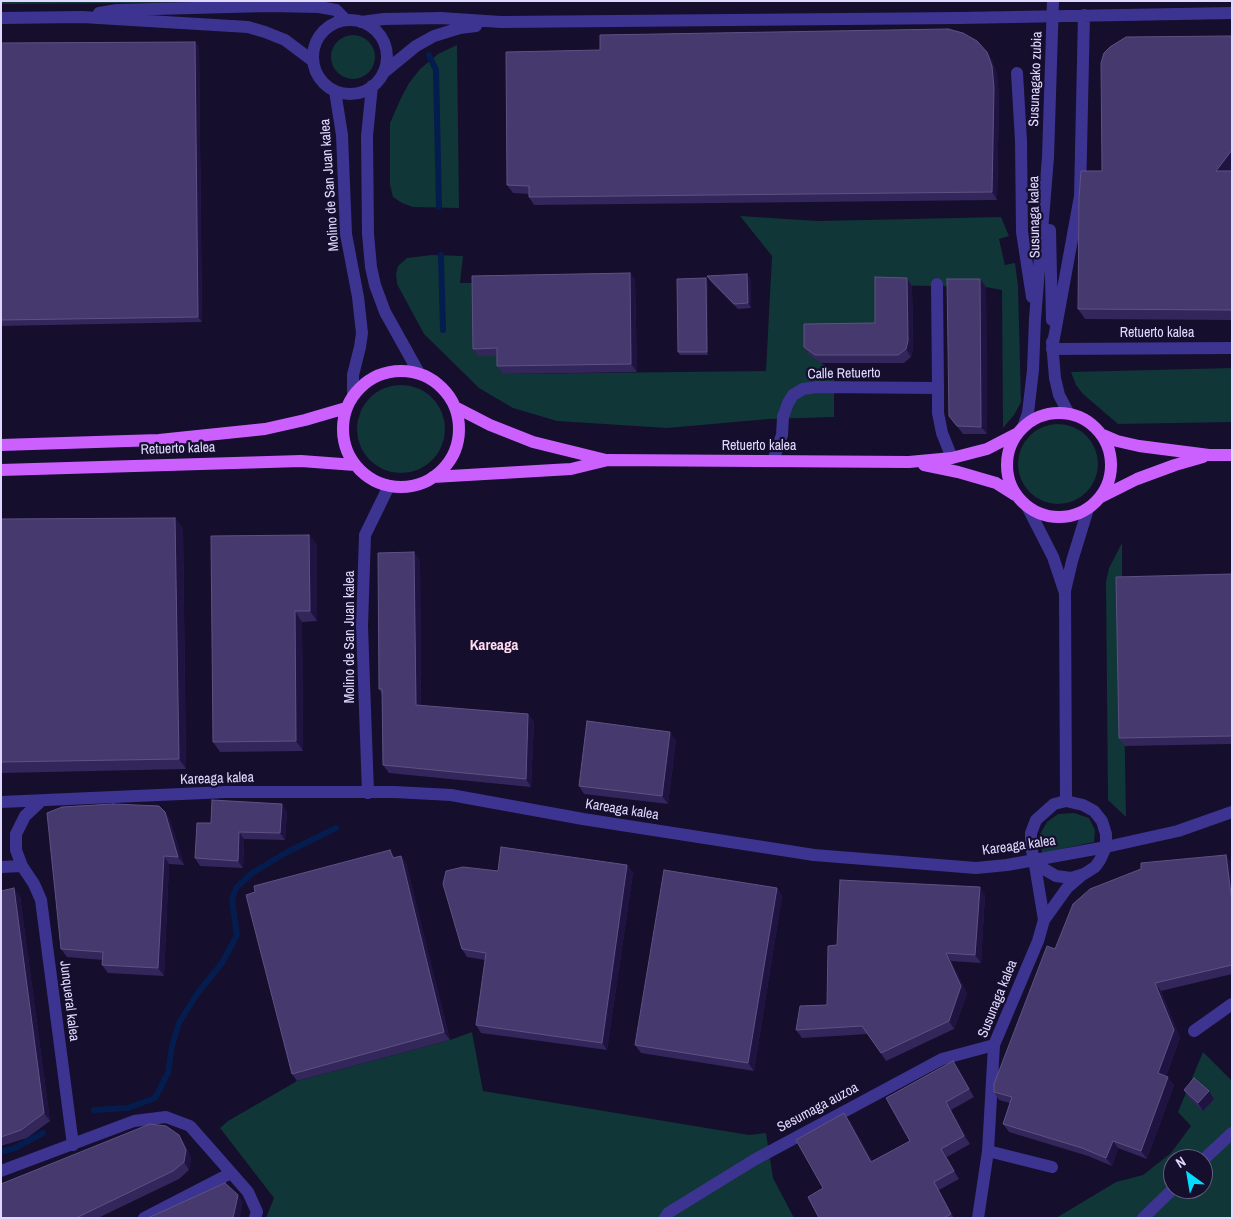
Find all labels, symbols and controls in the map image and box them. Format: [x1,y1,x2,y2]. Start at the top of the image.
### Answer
street label: Susunagako zubia [1026,31,1046,127]
street label: Molino de San Juan kalea [317,118,343,252]
street label: Susunaga kalea [1026,176,1044,258]
street label: Retuerto kalea [1120,325,1194,341]
street label: Calle Retuerto [807,365,881,383]
street label: Retuerto kalea [722,438,796,454]
street label: Retuerto kalea [140,439,216,459]
street label: Molino de San Juan kalea [342,571,358,703]
district label: Kareaga [470,637,518,655]
street label: Kareaga kalea [180,769,254,789]
street label: Kareaga kalea [584,796,660,824]
street label: Kareaga kalea [981,833,1057,859]
street label: Susunaga kalea [975,958,1021,1040]
street label: Junqueral kalea [56,960,82,1042]
street label: Sesumaga auzoa [775,1080,861,1136]
north arrow [1163,1149,1213,1199]
text: N [1172,1152,1189,1172]

